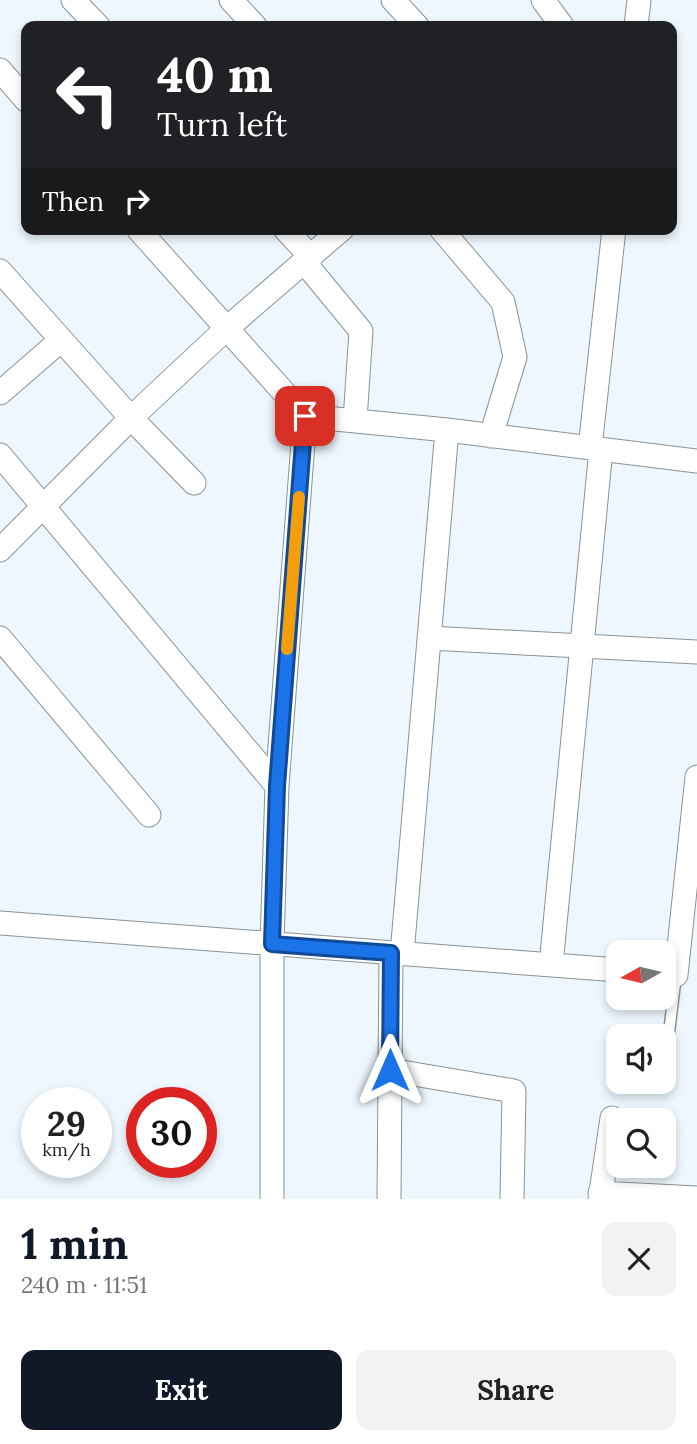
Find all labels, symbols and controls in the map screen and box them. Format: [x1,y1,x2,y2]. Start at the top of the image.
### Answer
text: 40 m [157,43,273,105]
icon: left [42,49,133,140]
text: Turn left [157,104,287,145]
icon: right [118,182,156,220]
text: Then [42,185,104,218]
pin [275,386,335,446]
icon: arrive [286,397,324,435]
north arrow [606,940,676,1010]
map controls [606,940,676,1178]
button: sound [606,1024,676,1094]
position arrow [353,1033,427,1107]
speed limit sign: 30 [126,1087,217,1178]
text: 29 [47,1101,86,1146]
button: search [606,1108,676,1178]
text: km/h [42,1138,91,1161]
text: 1 min [21,1217,128,1271]
button: close [602,1222,676,1296]
text: 240 m · 11:51 [21,1270,147,1299]
button: Exit [21,1350,342,1430]
button: Share [356,1350,676,1430]

